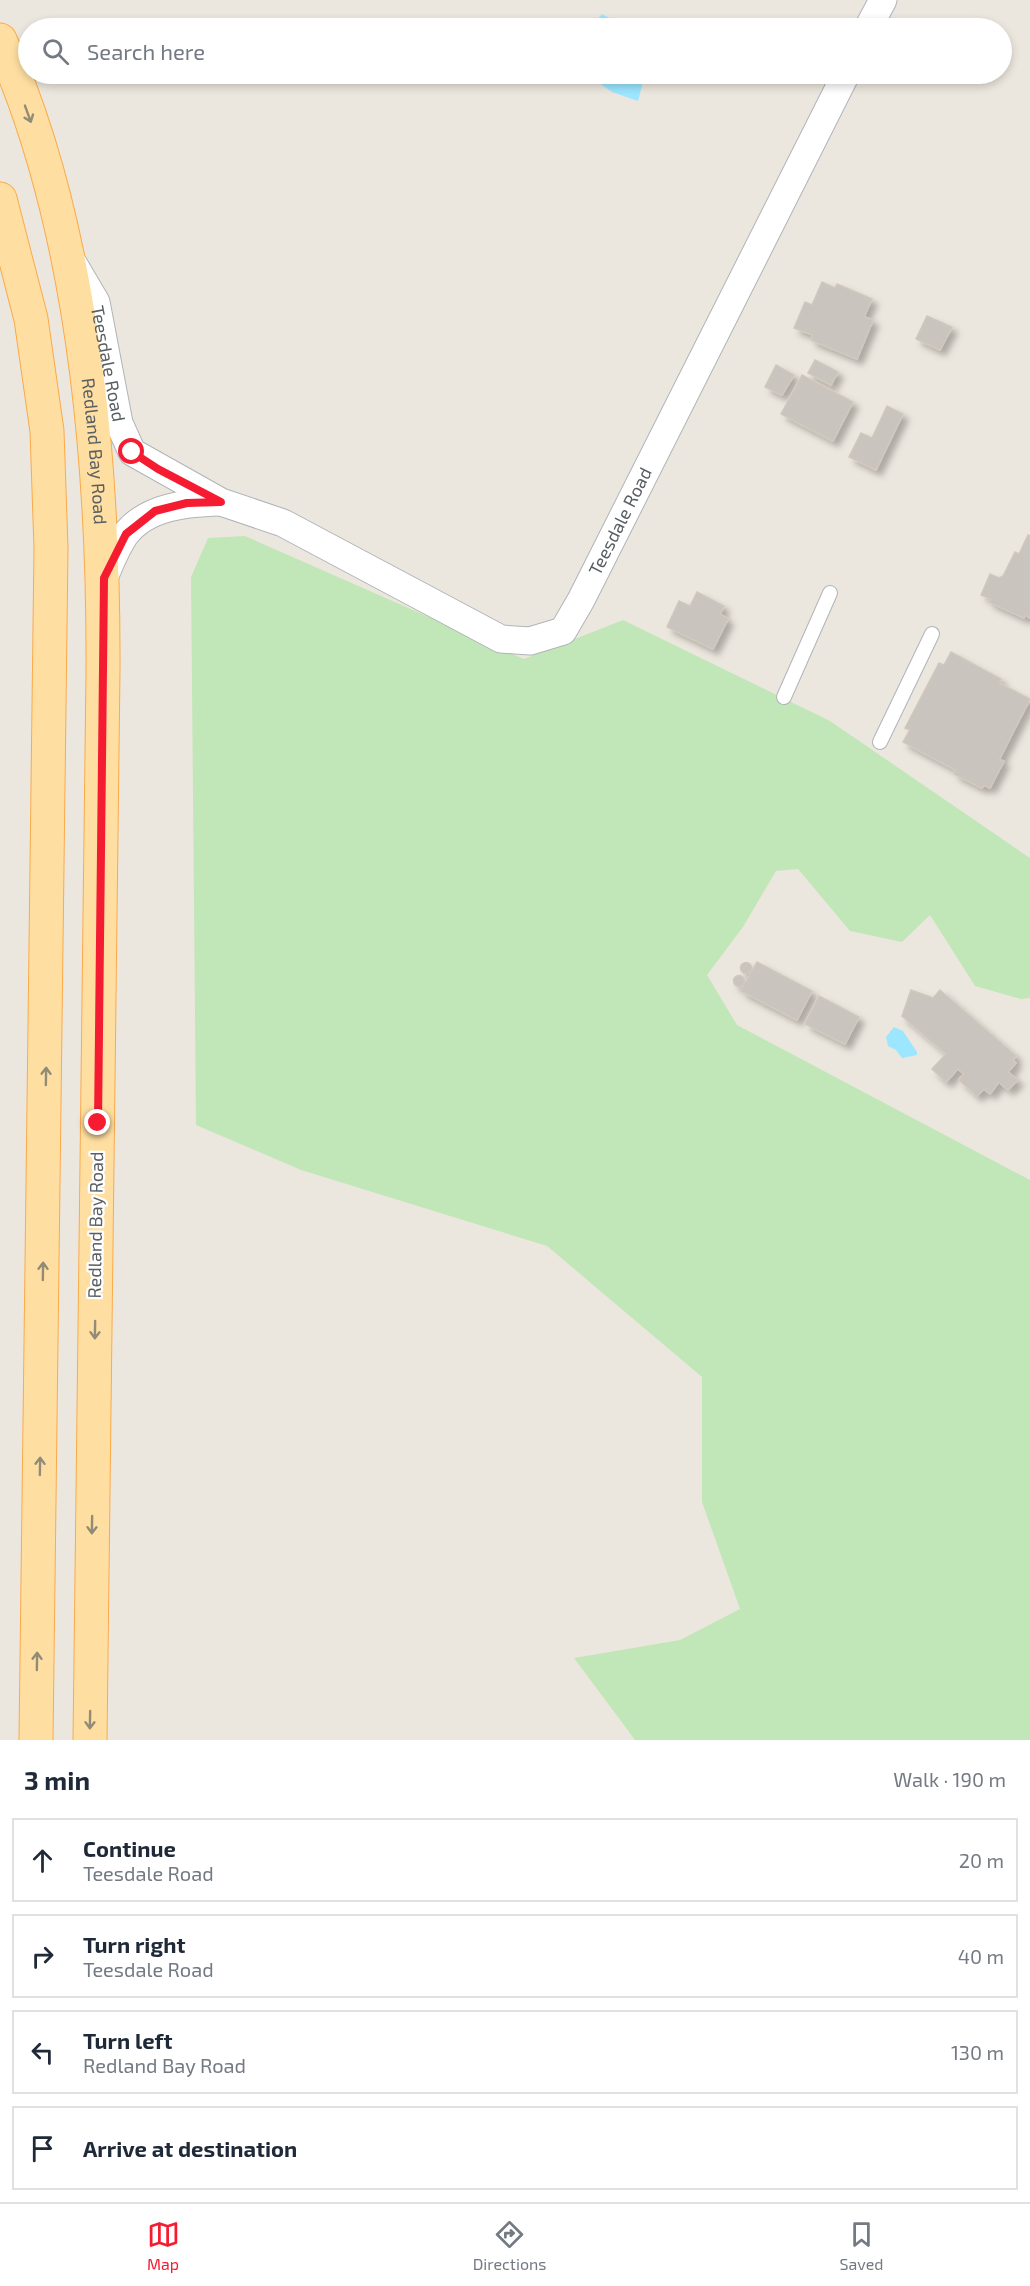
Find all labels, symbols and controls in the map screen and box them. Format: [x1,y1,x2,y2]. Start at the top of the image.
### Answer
search box [18,18,1012,84]
icon: search [39,35,72,68]
text: Search here [87,38,205,64]
one-way arrow [23,104,34,123]
street label: Teesdale Road [87,304,130,423]
street label: Redland Bay Road [78,377,112,525]
route start [118,438,144,464]
street label: Teesdale Road [583,464,656,579]
one-way arrow [40,1066,52,1086]
route end [84,1109,110,1135]
street label: Redland Bay Road [83,1151,107,1298]
one-way arrow [37,1261,49,1281]
one-way arrow [89,1319,101,1339]
one-way arrow [34,1456,46,1476]
one-way arrow [87,1514,98,1534]
one-way arrow [31,1651,43,1671]
one-way arrow [84,1709,96,1729]
text: 3 min [24,1764,90,1795]
text: Walk · 190 m [893,1767,1006,1791]
text: Continue [83,1835,176,1861]
icon: ahead [26,1844,59,1877]
text: 20 m [959,1848,1004,1872]
text: Teesdale Road [83,1861,214,1885]
text: Turn right [83,1931,185,1957]
icon: right [26,1940,59,1973]
text: 40 m [958,1944,1004,1968]
text: Teesdale Road [83,1957,214,1981]
text: Turn left [83,2027,172,2053]
icon: left [26,2036,59,2069]
text: 130 m [951,2040,1004,2064]
text: Redland Bay Road [83,2053,246,2077]
icon: arrive [26,2132,59,2165]
text: Arrive at destination [83,2135,297,2161]
tab: Map [147,2218,180,2273]
tab: Directions [473,2218,546,2273]
tab: Saved [840,2218,883,2273]

